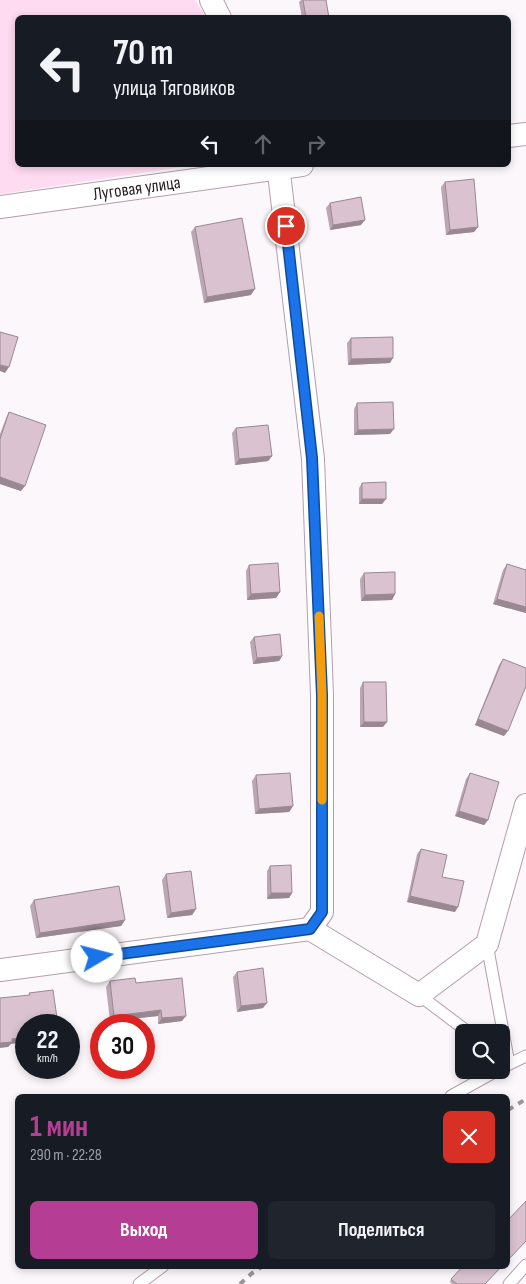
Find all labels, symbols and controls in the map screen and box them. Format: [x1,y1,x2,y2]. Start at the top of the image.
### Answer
text: 70 m [113,32,173,75]
icon: left [30,35,95,100]
text: улица Тяговиков [113,75,235,102]
icon: left [196,130,224,158]
icon: ahead [249,130,277,158]
icon: right [302,130,330,158]
street label: Луговая улица [92,172,182,204]
pin [265,205,307,247]
icon: arrive [272,212,300,240]
position arrow [70,930,122,982]
speed limit sign: 30 [90,1014,155,1079]
map controls [455,1024,510,1079]
button: search [455,1024,510,1079]
text: 22 [37,1025,58,1056]
text: km/h [37,1051,58,1066]
text: 1 мин [30,1109,88,1145]
button: close [443,1111,495,1163]
text: 290 m · 22:28 [30,1146,102,1165]
button: Выход [30,1201,258,1259]
button: Поделиться [268,1201,495,1259]

